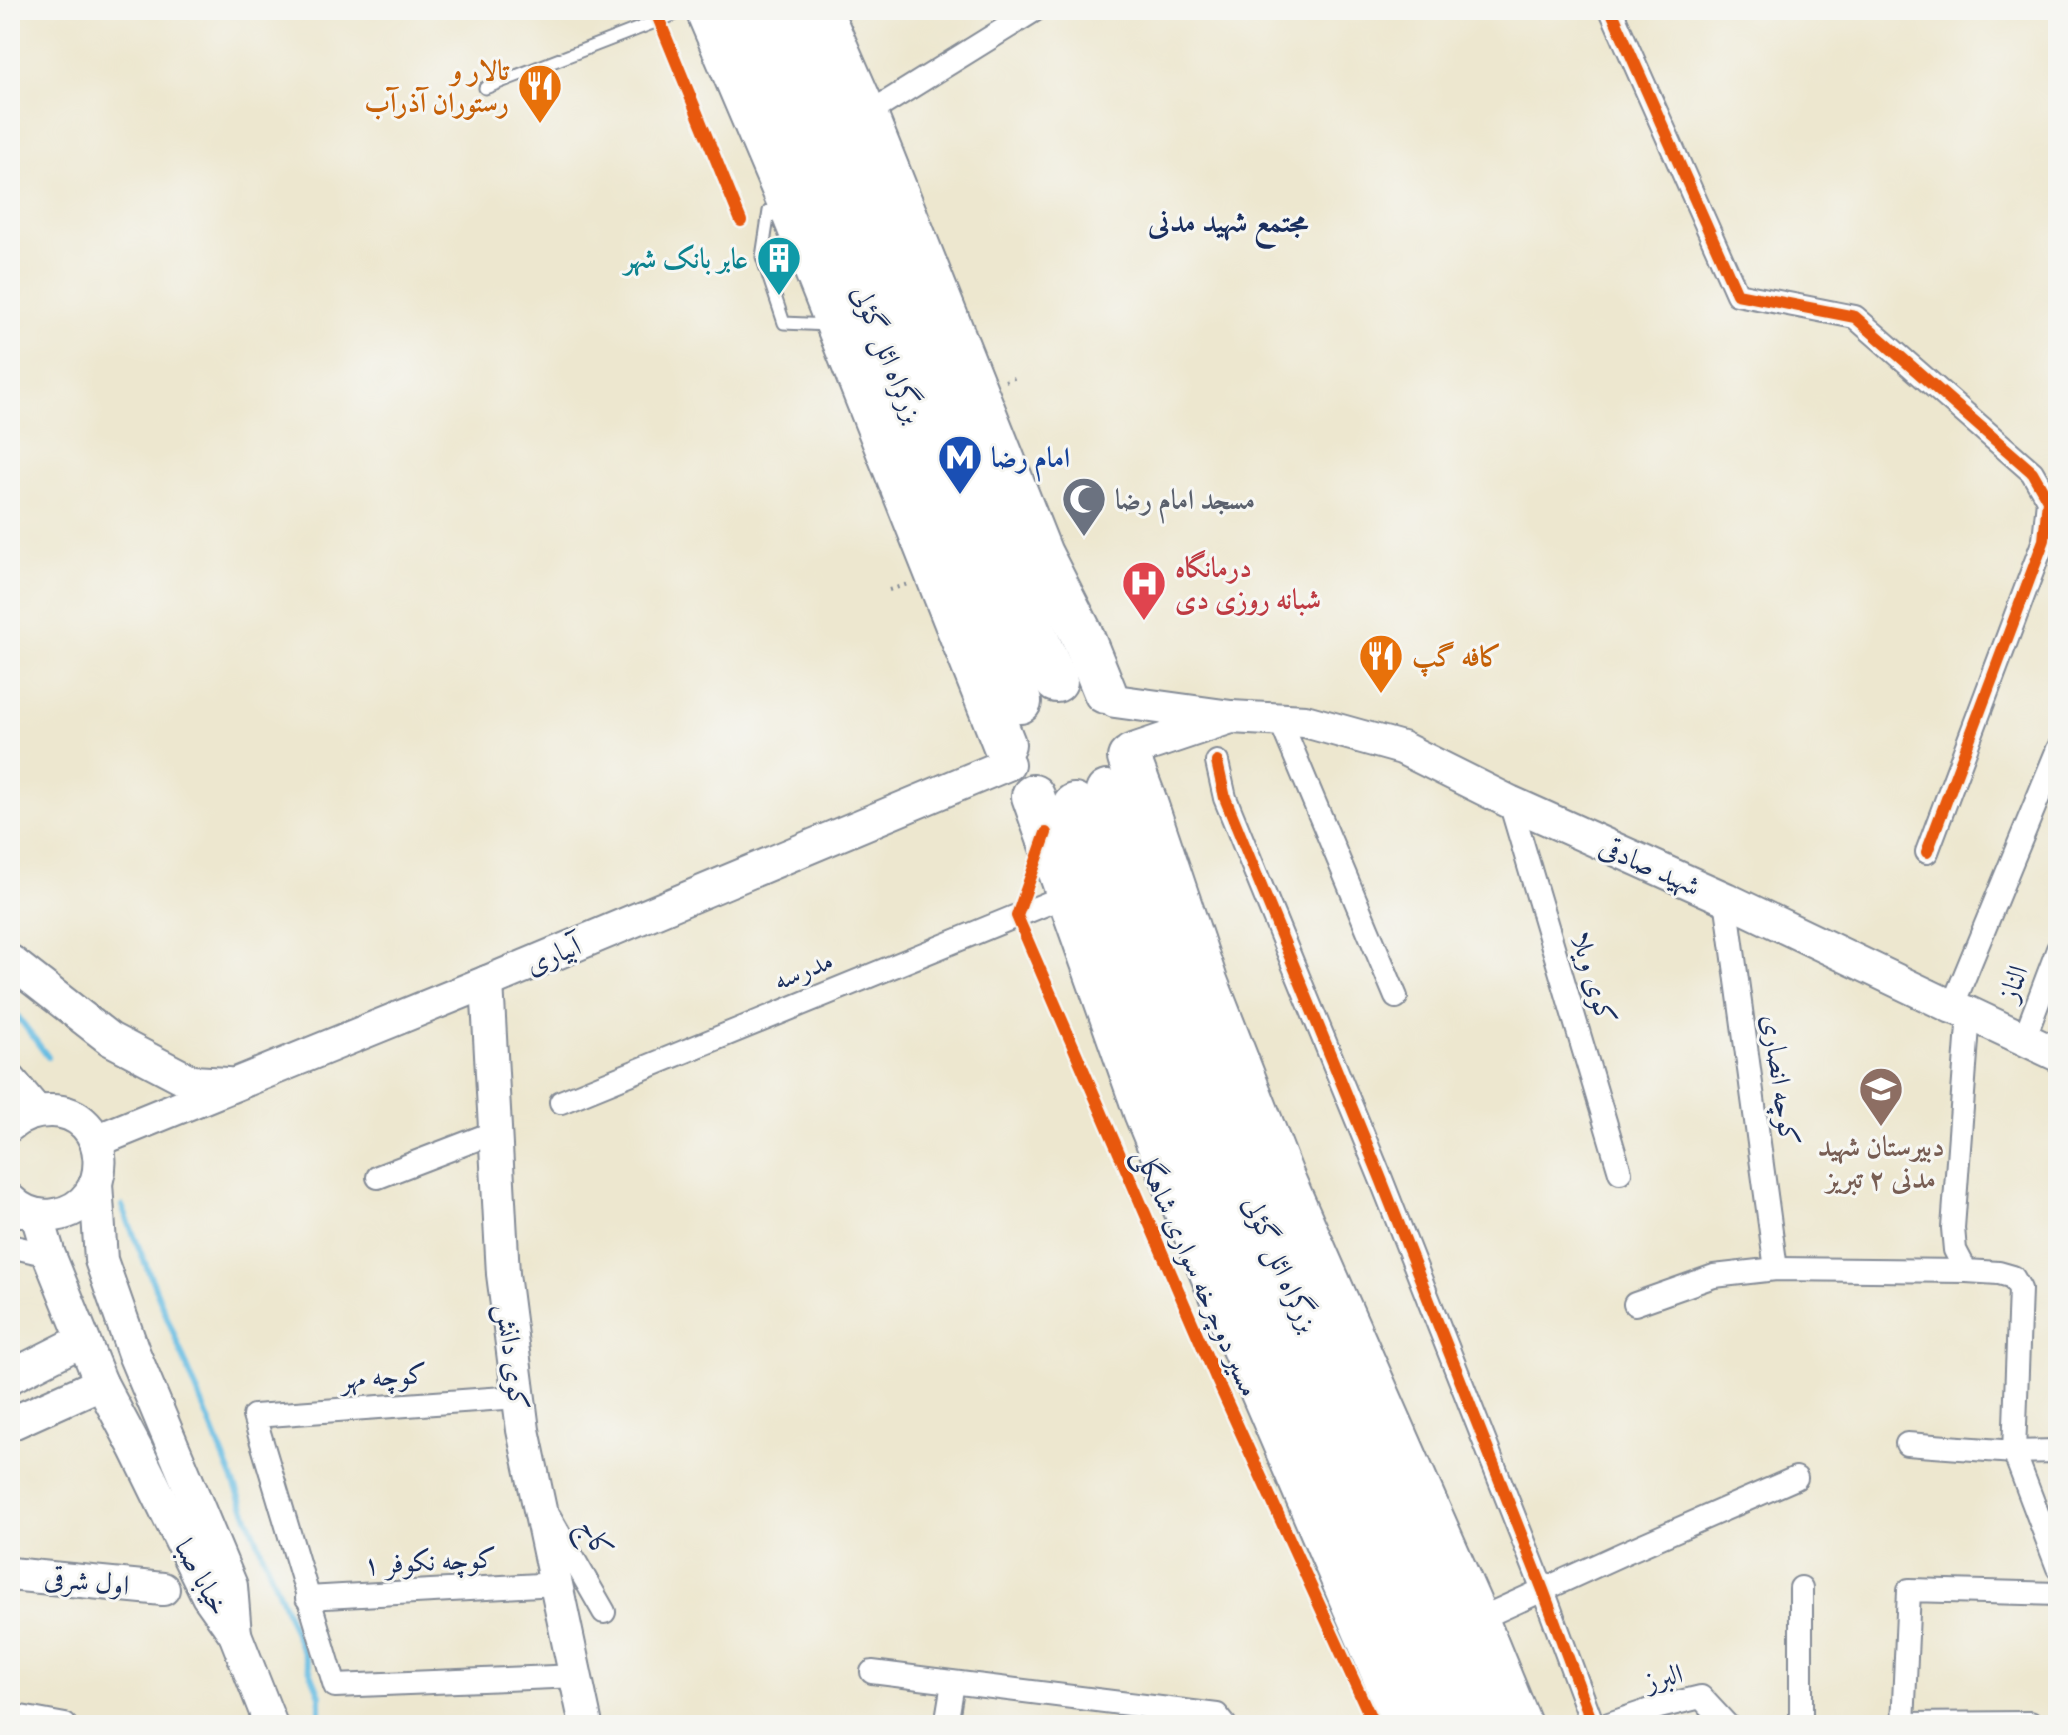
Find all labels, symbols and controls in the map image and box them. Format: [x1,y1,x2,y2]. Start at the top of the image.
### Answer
place label: تالار و رستوران آذرآب [364,53,510,120]
restaurant icon: تالار و رستوران آذرآب [516,62,564,125]
district label: مجتمع شهید مدنی [1147,204,1309,249]
building icon: عابر بانک شهر [755,234,803,297]
place label: عابر بانک شهر [621,241,748,277]
street label: بزرگراه ائل گؤلی [843,279,933,429]
metro station icon: امام رضا [936,433,984,496]
place label: امام رضا [991,440,1070,482]
mosque icon: مسجد امام رضا [1060,475,1108,538]
place label: مسجد امام رضا [1115,482,1255,524]
place label: درمانگاه شبانه روزی دی [1175,549,1321,617]
hospital icon: درمانگاه شبانه روزی دی [1120,559,1168,622]
restaurant icon: کافه گپ [1357,632,1405,695]
place label: کافه گپ [1412,639,1502,677]
street label: شهید صادقی [1594,828,1706,905]
street label: آبیاری [520,927,589,982]
street label: کوی ویلا [1563,928,1625,1028]
street label: مدرسه [768,942,838,998]
street label: الناز [1989,960,2036,1009]
street label: کوچه انصاری [1752,1012,1808,1148]
school or university icon: دبیرستان شهید مدنی ۲ تبریز [1857,1065,1905,1128]
place label: دبیرستان شهید مدنی ۲ تبریز [1817,1129,1945,1196]
street label: مسیر دوچرخه سواری شاهگلی [1124,1142,1268,1403]
street label: بزرگراه ائل گؤلی [1233,1190,1328,1339]
street label: کوی دانش [488,1302,537,1412]
street label: کوچه مهر [337,1356,428,1399]
street label: کاج [564,1512,621,1568]
street label: خیابا صبا [167,1533,237,1621]
street label: کوچه نکوفر ۱ [362,1540,498,1584]
street label: اول شرقی [43,1559,131,1604]
street label: البرز [1639,1655,1686,1699]

